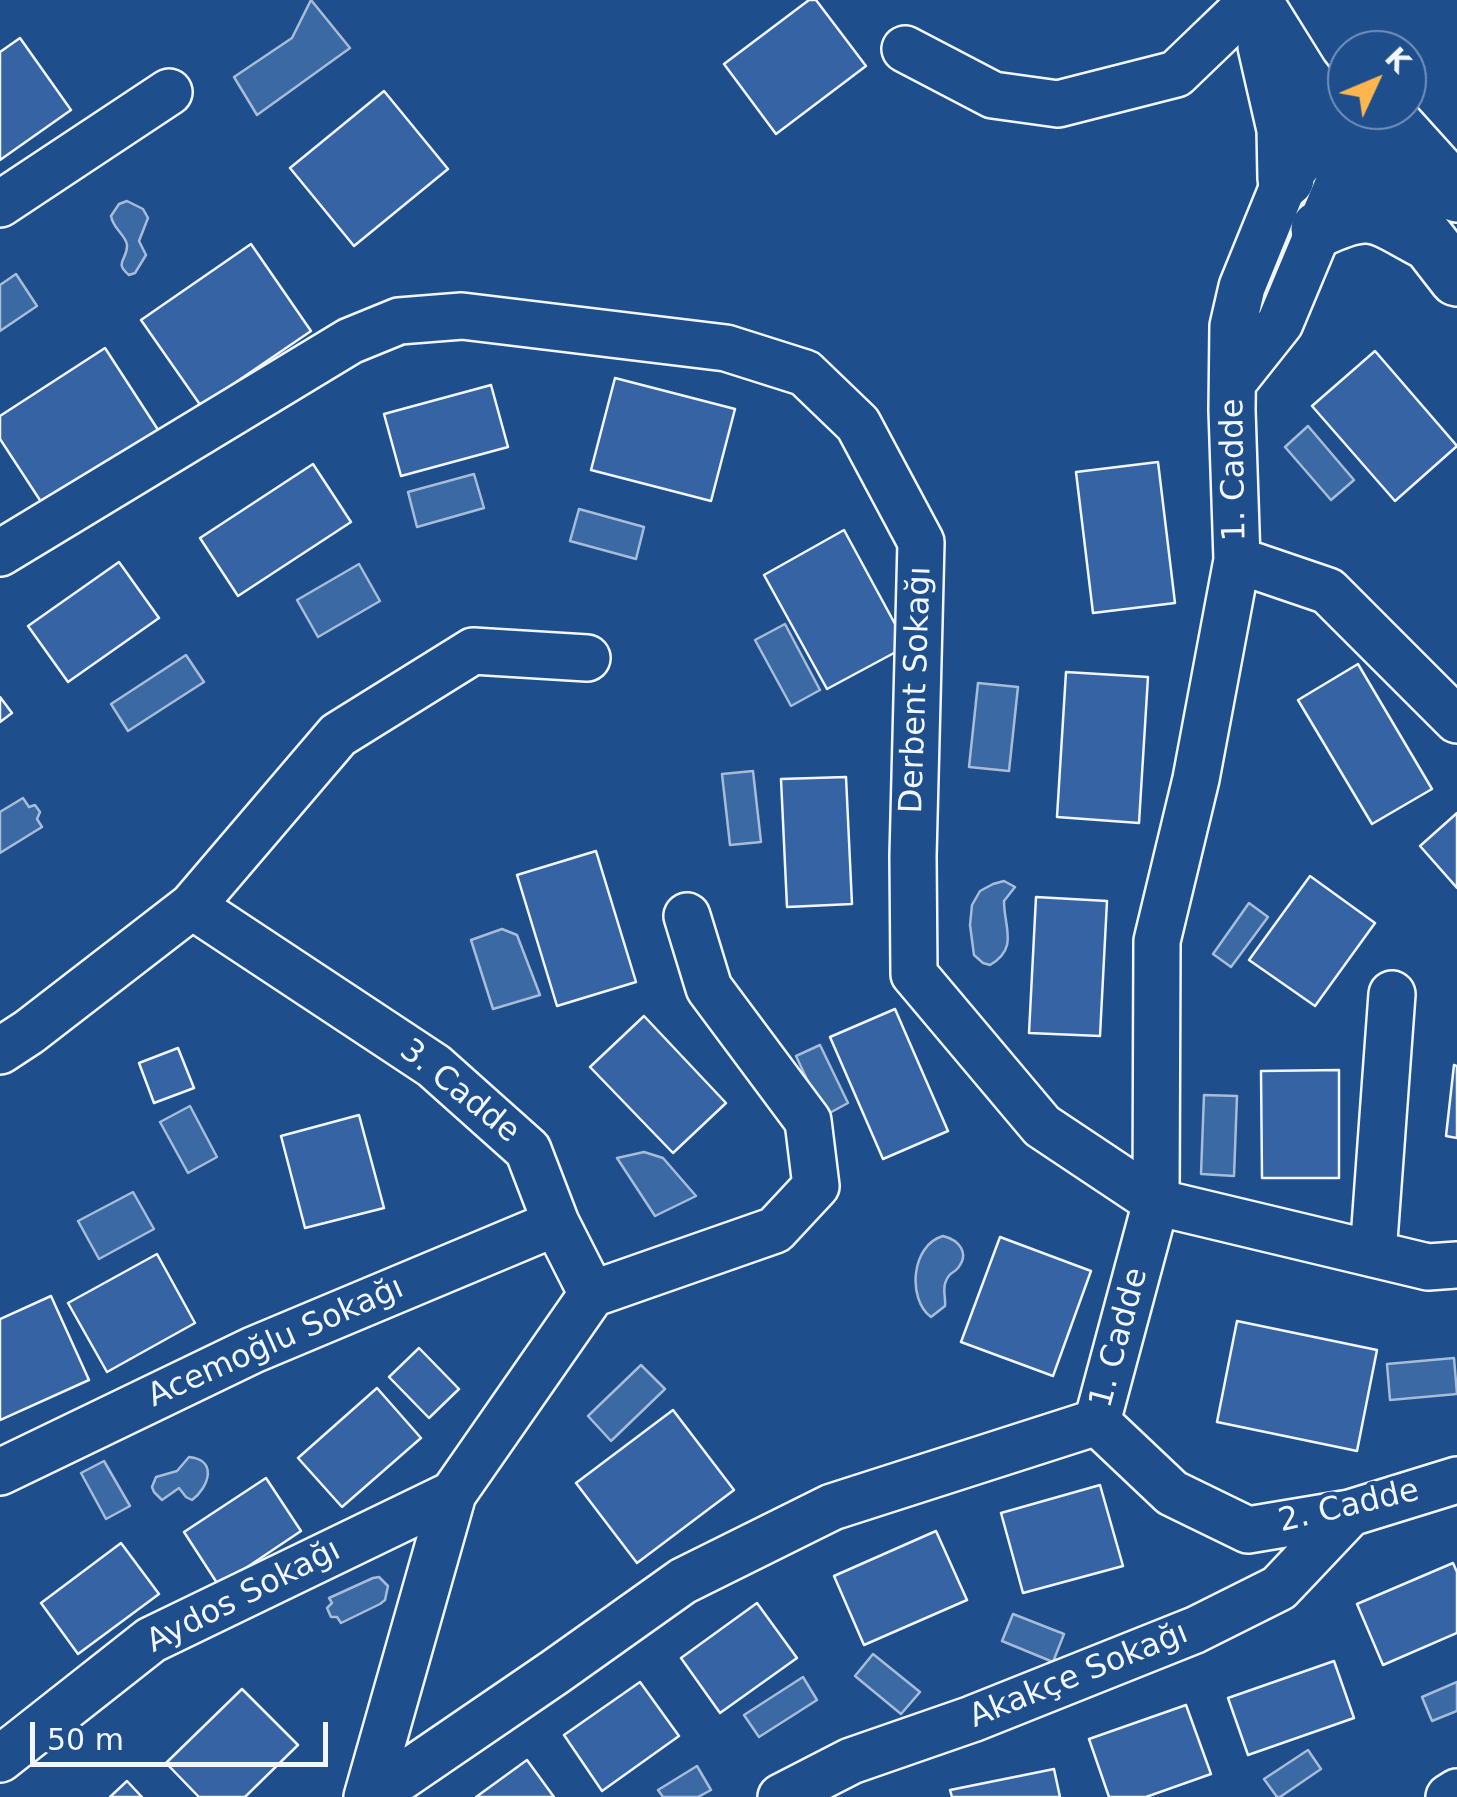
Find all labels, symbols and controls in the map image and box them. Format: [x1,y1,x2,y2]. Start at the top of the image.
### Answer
north arrow [1327,30,1427,130]
text: K [1378,41,1417,79]
street label: 1. Cadde [1215,398,1255,542]
street label: Derbent Sokağı [893,566,941,814]
street label: 3. Cadde [391,1032,527,1152]
street label: 1. Cadde [1083,1264,1157,1412]
street label: Acemoğlu Sokağı [142,1269,410,1417]
street label: 2. Cadde [1275,1472,1423,1542]
street label: Aydos Sokağı [141,1532,347,1662]
street label: Akakçe Sokağı [964,1615,1194,1737]
scale bar [35,1702,332,1764]
text: 50 m [47,1722,124,1757]

